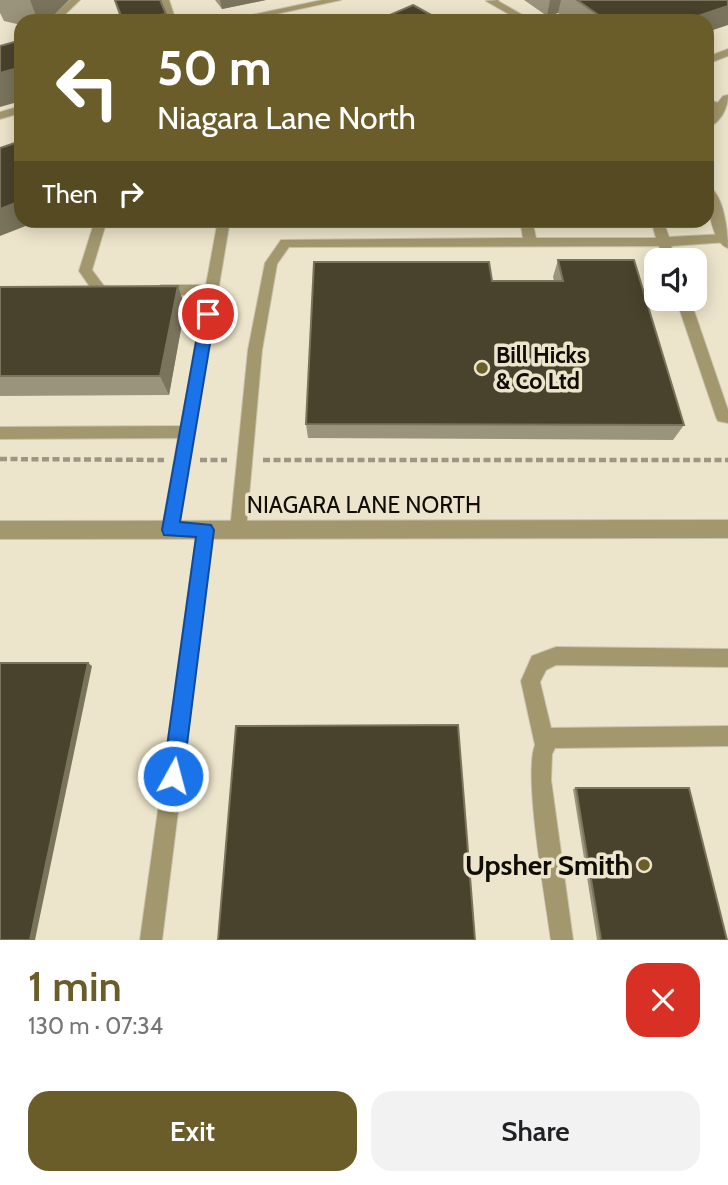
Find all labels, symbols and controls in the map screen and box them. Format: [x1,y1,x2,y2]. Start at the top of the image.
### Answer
text: 50 m [157,38,272,97]
icon: left [42,42,133,133]
text: Niagara Lane North [157,98,416,137]
icon: right [112,175,150,213]
text: Then [42,178,98,210]
map controls [644,248,707,311]
button: sound [644,248,707,311]
pin [178,284,238,344]
icon: arrive [189,295,227,333]
place label: Bill Hicks & Co Ltd [496,341,587,395]
marker: Bill Hicks & Co Ltd [474,360,490,376]
street label: NIAGARA LANE NORTH [247,491,481,519]
position arrow [136,739,210,813]
place label: Upsher Smith [465,848,630,882]
marker: Upsher Smith [636,857,652,873]
text: 1 min [28,960,122,1012]
button: close [626,963,700,1037]
text: 130 m · 07:34 [28,1012,163,1040]
button: Exit [28,1091,357,1171]
button: Share [371,1091,700,1171]

